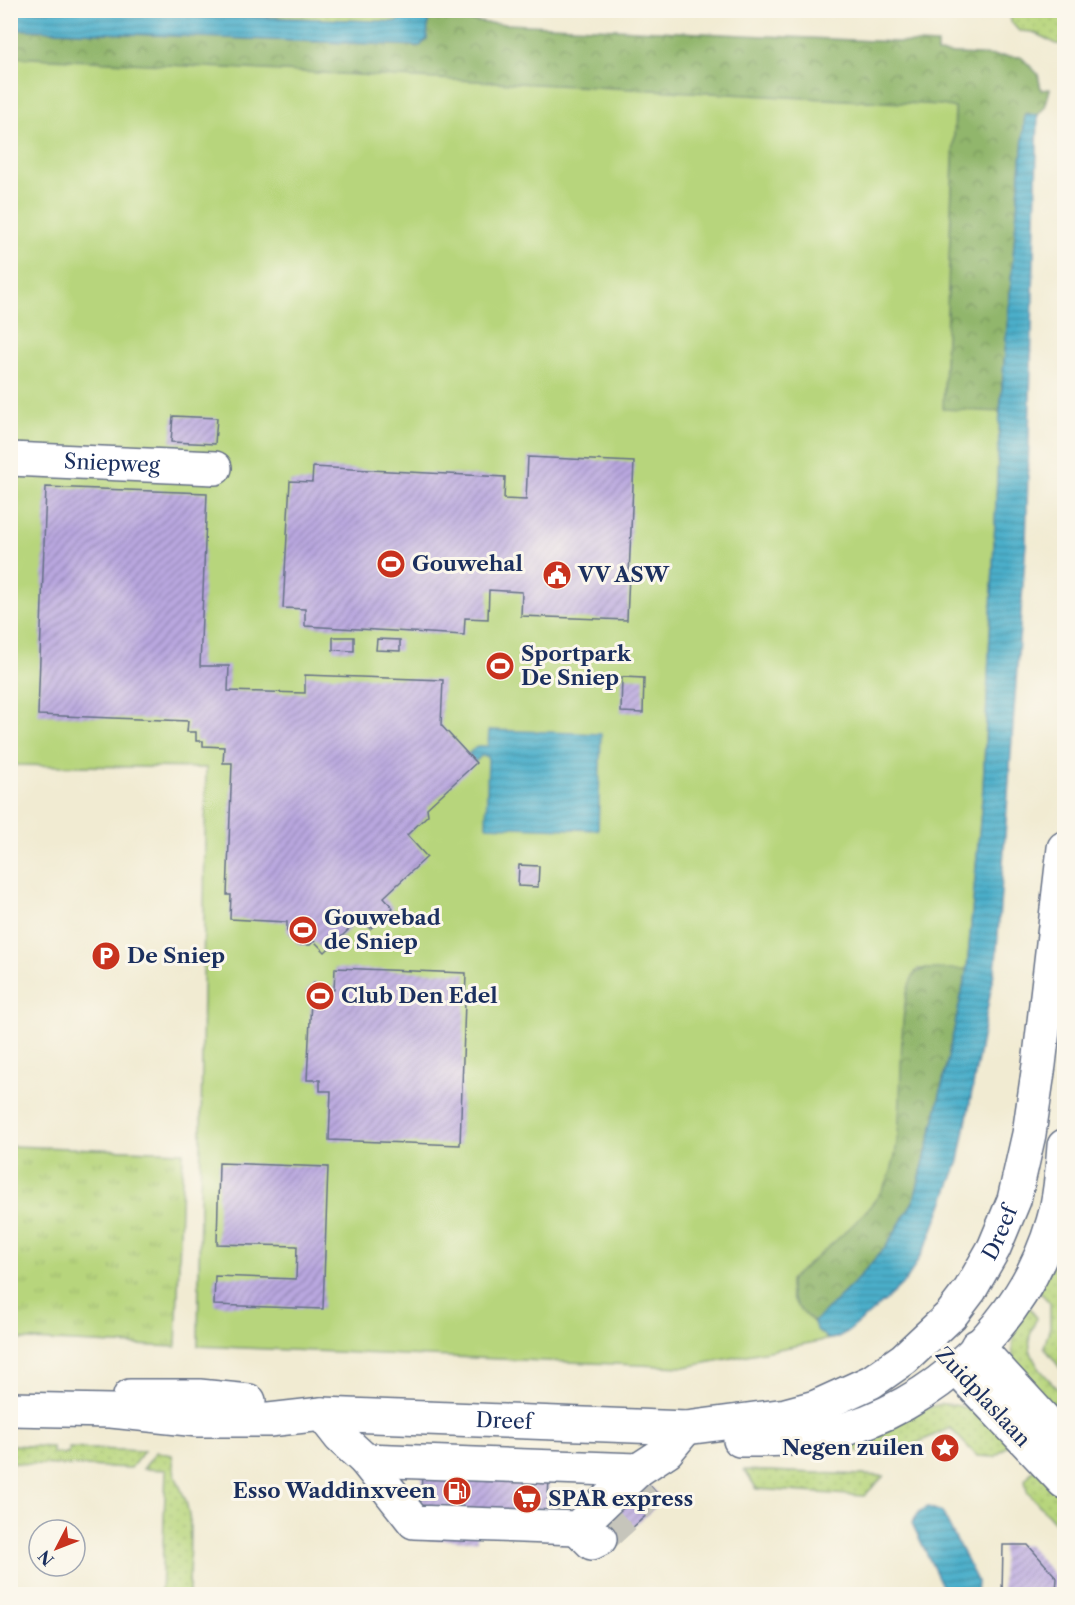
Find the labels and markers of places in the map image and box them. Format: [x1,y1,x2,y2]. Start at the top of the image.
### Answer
sports icon: Gouwehal [375,548,407,580]
place label: Gouwehal [412,551,523,576]
public building icon: VV ASW [541,559,573,591]
place label: VV ASW [577,562,670,587]
place label: Sportpark De Sniep [521,641,632,690]
sports icon: Sportpark De Sniep [484,650,516,682]
place label: Gouwebad de Sniep [324,905,441,954]
sports icon: Gouwebad de Sniep [287,914,319,946]
parking icon: De Sniep [90,940,122,972]
place label: De Sniep [127,943,225,968]
sports icon: Club Den Edel [304,980,336,1012]
place label: Club Den Edel [341,983,498,1008]
place icon: Negen zuilen [929,1432,961,1464]
place label: Negen zuilen [782,1435,925,1460]
fuel station icon: Esso Waddinxveen [441,1475,473,1507]
place label: Esso Waddinxveen [233,1478,437,1503]
supermarket icon: SPAR express [511,1483,543,1515]
place label: SPAR express [548,1486,693,1511]

